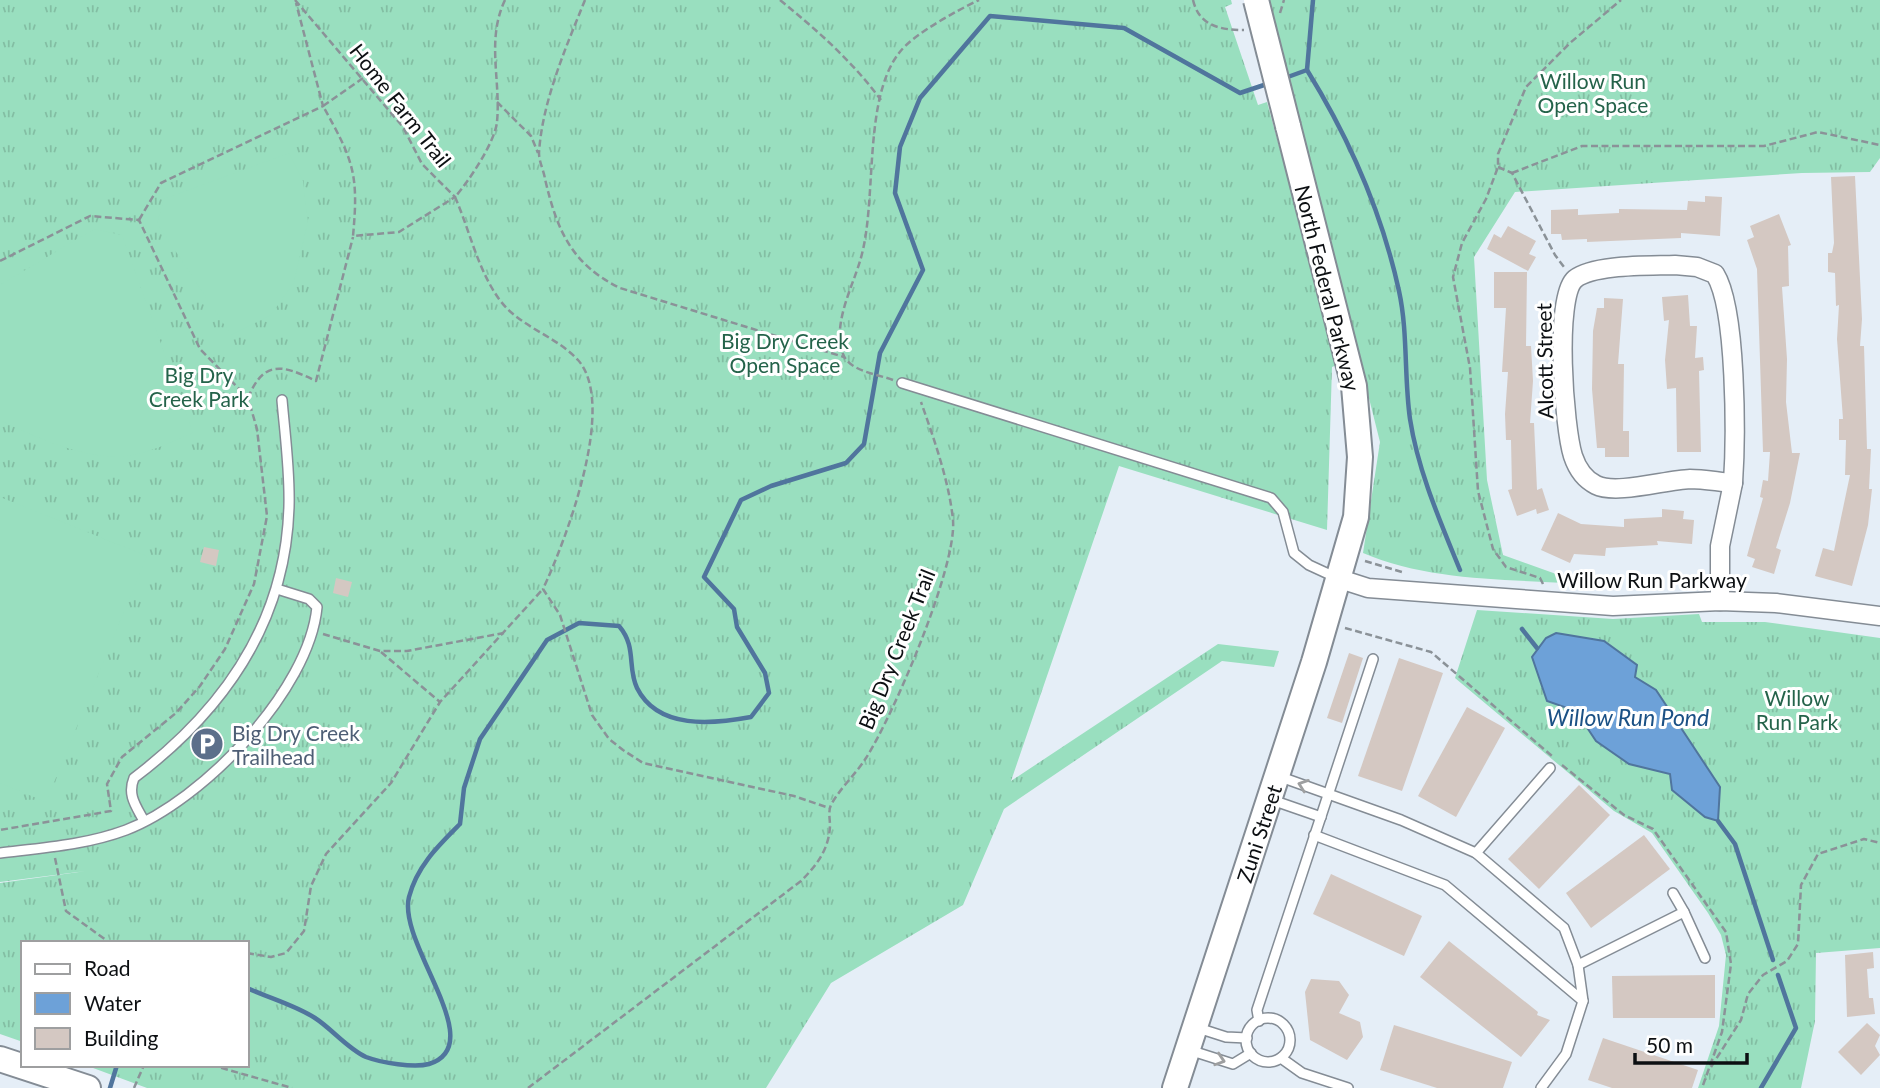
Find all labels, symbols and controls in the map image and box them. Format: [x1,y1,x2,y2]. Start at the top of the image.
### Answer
street label: Home Farm Trail [345,38,457,172]
park label: Willow Run Open Space [1538,68,1648,117]
street label: North Federal Parkway [1290,182,1366,394]
street label: Alcott Street [1530,302,1558,419]
park label: Big Dry Creek Open Space [721,328,849,377]
park label: Big Dry Creek Park [149,362,250,411]
street label: Big Dry Creek Trail [852,565,940,733]
street label: Willow Run Parkway [1557,567,1747,592]
park label: Willow Run Park [1756,685,1839,734]
water label: Willow Run Pond [1547,703,1709,731]
place label: Big Dry Creek Trailhead [232,720,360,769]
parking icon: Big Dry Creek Trailhead [188,725,226,763]
one-way arrow [1298,779,1310,793]
street label: Zuni Street [1231,781,1286,885]
legend [21,941,248,1067]
text: Road [84,955,131,980]
text: Water [84,990,141,1015]
scale bar [1635,1021,1747,1066]
text: Building [84,1025,159,1050]
text: 50 m [1646,1032,1693,1057]
one-way arrow [1214,1051,1226,1066]

